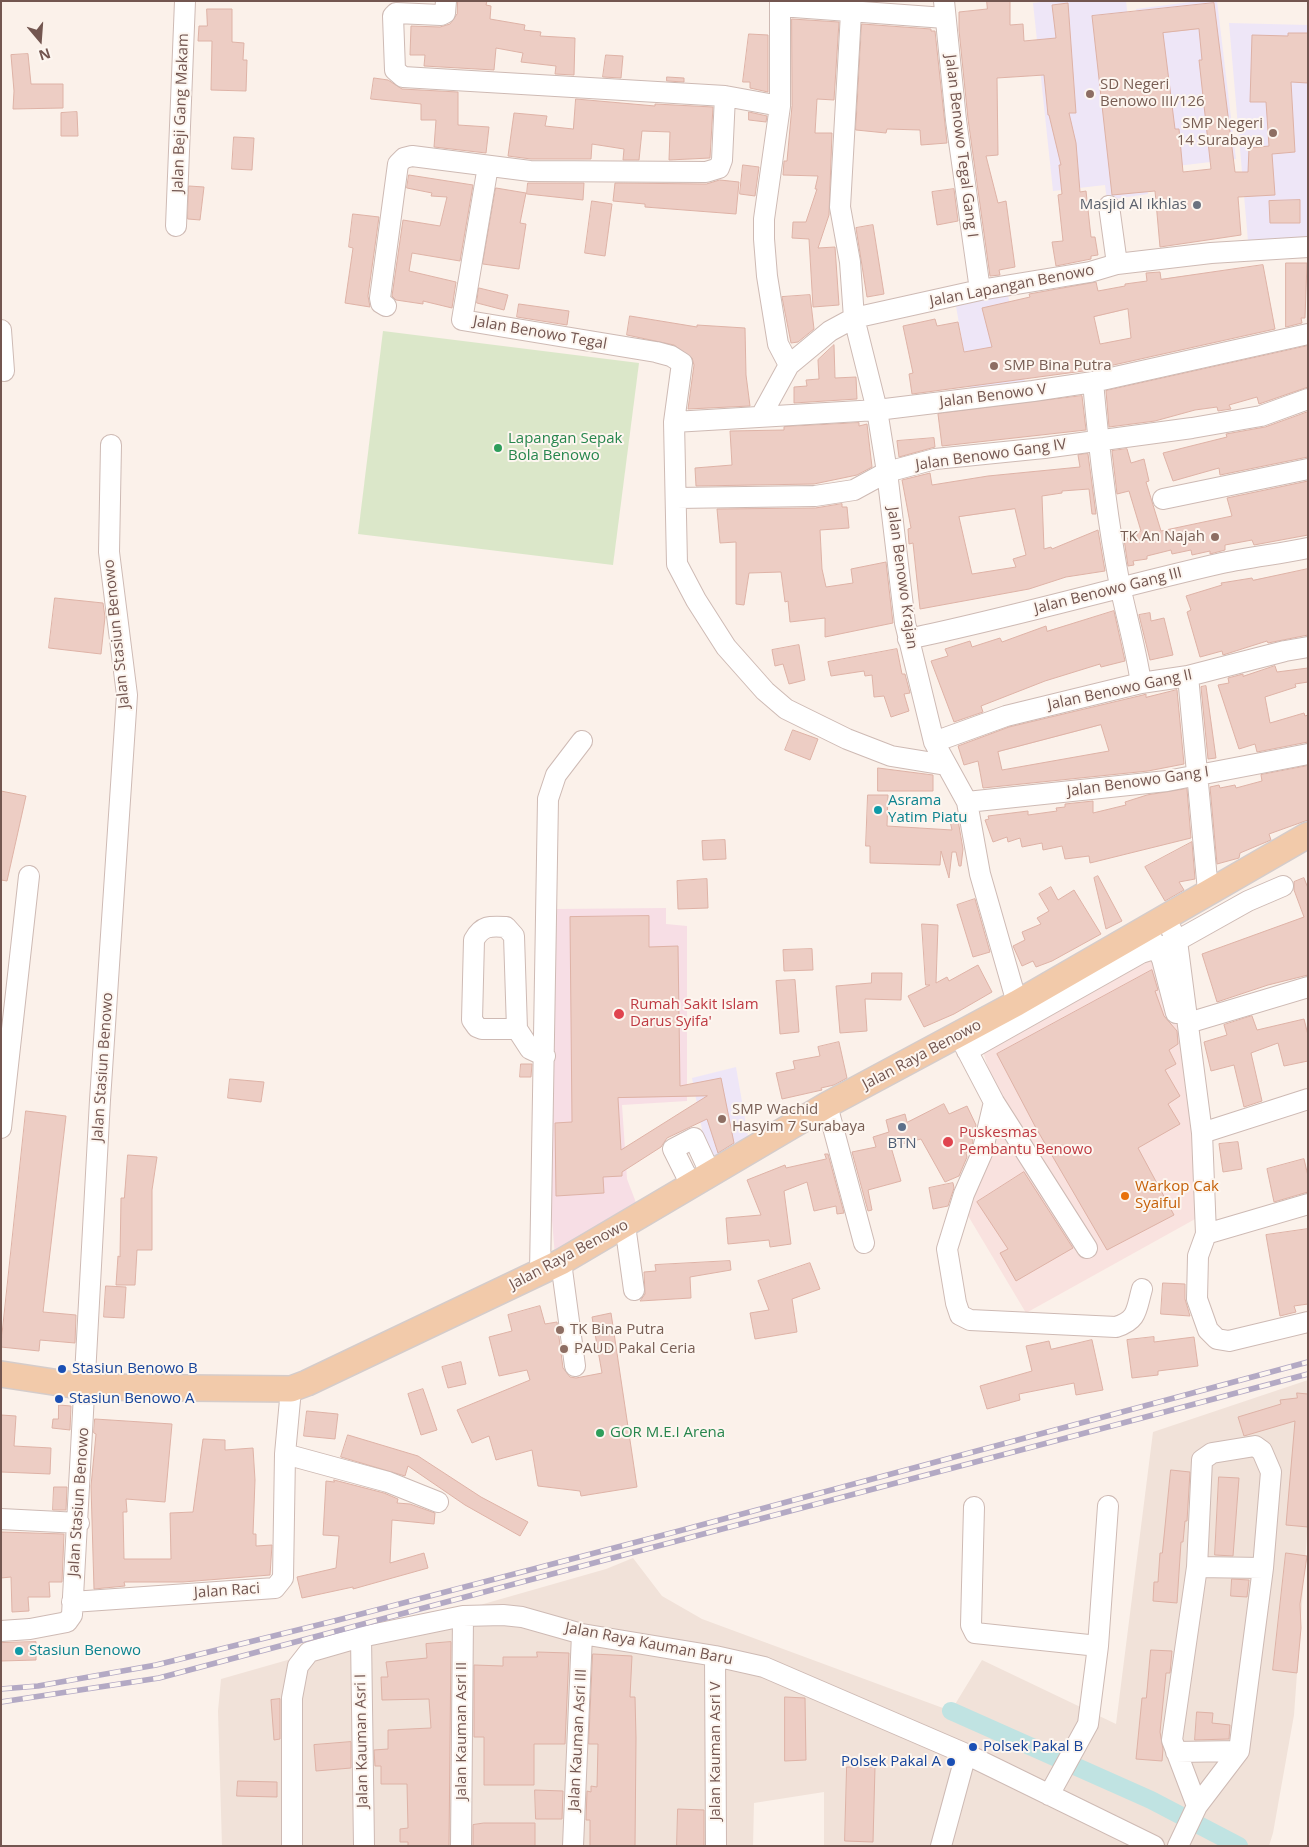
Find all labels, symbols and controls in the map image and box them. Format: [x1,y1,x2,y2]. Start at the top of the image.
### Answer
north arrow [15,15,65,65]
street label: Jalan Beji Gang Makam [169,33,193,193]
text: N [36,44,53,66]
street label: Jalan Benowo Tegal Gang I [941,54,981,238]
place label: SD Negeri Benowo III/126 [1100,76,1205,111]
marker: SD Negeri Benowo III/126 [1084,88,1096,100]
place label: SMP Negeri 14 Surabaya [1177,115,1263,150]
marker: SMP Negeri 14 Surabaya [1267,127,1279,139]
place label: Masjid Al Ikhlas [1080,196,1187,214]
marker: Masjid Al Ikhlas [1191,199,1203,211]
street label: Jalan Lapangan Benowo [928,261,1096,311]
street label: Jalan Benowo Tegal [472,312,608,354]
place label: SMP Bina Putra [1004,357,1112,375]
marker: SMP Bina Putra [988,360,1000,372]
street label: Jalan Benowo V [939,381,1047,411]
place label: Lapangan Sepak Bola Benowo [508,430,622,465]
street label: Jalan Benowo Gang IV [914,436,1068,474]
marker: Lapangan Sepak Bola Benowo [492,442,504,454]
street label: Jalan Benowo Krajan [883,506,921,650]
place label: TK An Najah [1120,528,1205,546]
marker: TK An Najah [1209,531,1221,543]
street label: Jalan Stasiun Benowo [100,559,134,709]
street label: Jalan Benowo Gang III [1032,564,1184,618]
street label: Jalan Benowo Gang II [1046,666,1194,714]
street label: Jalan Benowo Gang I [1066,763,1210,801]
place label: Asrama Yatim Piatu [888,792,967,827]
marker: Asrama Yatim Piatu [872,804,884,816]
street label: Jalan Stasiun Benowo [89,992,117,1142]
place label: Rumah Sakit Islam Darus Syifa' [630,996,759,1031]
marker: Rumah Sakit Islam Darus Syifa' [612,1007,626,1021]
street label: Jalan Raya Benowo [860,1016,984,1094]
place label: SMP Wachid Hasyim 7 Surabaya [732,1101,865,1136]
marker: SMP Wachid Hasyim 7 Surabaya [716,1113,728,1125]
marker: BTN [896,1121,908,1133]
place label: Puskesmas Pembantu Benowo [959,1124,1092,1159]
place label: BTN [887,1135,917,1153]
marker: Puskesmas Pembantu Benowo [941,1135,955,1149]
place label: Warkop Cak Syaiful [1135,1178,1219,1213]
marker: Warkop Cak Syaiful [1119,1190,1131,1202]
street label: Jalan Raya Benowo [507,1216,631,1294]
place label: TK Bina Putra [570,1321,664,1339]
marker: TK Bina Putra [554,1324,566,1336]
place label: PAUD Pakal Ceria [574,1340,696,1358]
marker: PAUD Pakal Ceria [558,1343,570,1355]
place label: Stasiun Benowo B [72,1360,198,1378]
marker: Stasiun Benowo B [56,1363,68,1375]
place label: Stasiun Benowo A [69,1390,195,1408]
marker: Stasiun Benowo A [53,1393,65,1405]
place label: GOR M.E.I Arena [610,1424,725,1442]
street label: Jalan Stasiun Benowo [65,1427,93,1577]
marker: GOR M.E.I Arena [594,1427,606,1439]
street label: Jalan Raci [193,1580,261,1602]
street label: Jalan Raya Kauman Baru [564,1619,734,1669]
place label: Stasiun Benowo [29,1642,141,1660]
marker: Stasiun Benowo [13,1645,25,1657]
street label: Jalan Kauman Asri II [453,1662,471,1800]
street label: Jalan Kauman Asri III [565,1668,591,1812]
street label: Jalan Kauman Asri I [352,1674,372,1808]
street label: Jalan Kauman Asri V [707,1681,725,1821]
place label: Polsek Pakal B [983,1738,1083,1756]
marker: Polsek Pakal B [967,1741,979,1753]
place label: Polsek Pakal A [841,1753,941,1771]
marker: Polsek Pakal A [945,1756,957,1768]

